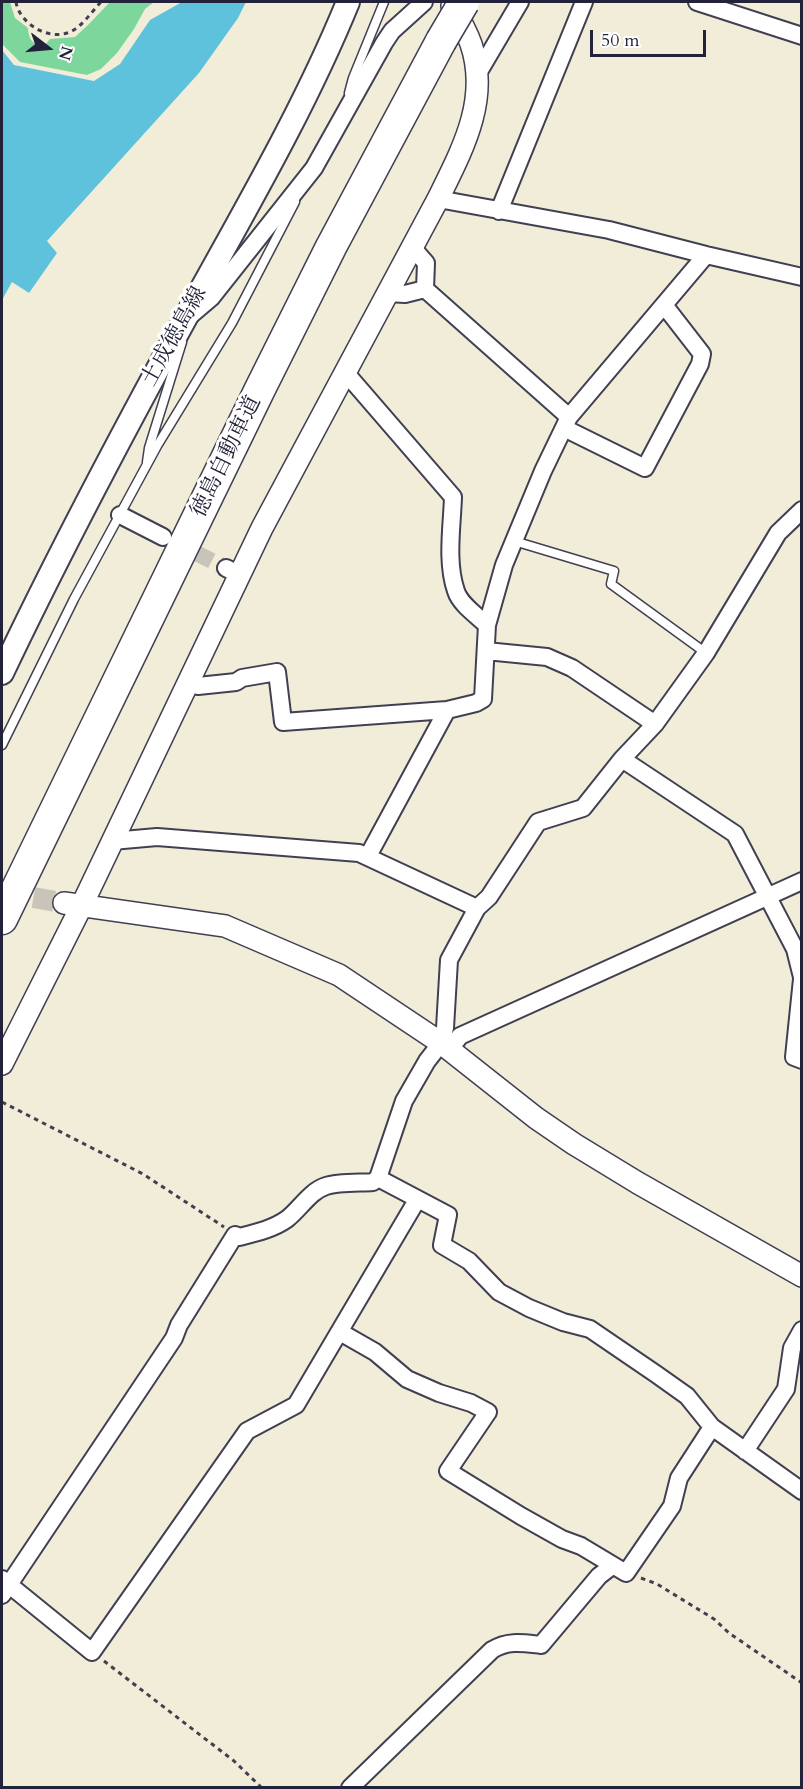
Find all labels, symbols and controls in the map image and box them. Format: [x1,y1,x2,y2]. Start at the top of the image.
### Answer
north arrow [18,18,78,78]
scale bar [593,18,708,56]
text: 50 m [601,28,640,53]
text: N [53,43,78,63]
street label: 土成徳島線 [137,282,213,392]
street label: 徳島自動車道 [186,392,268,522]

